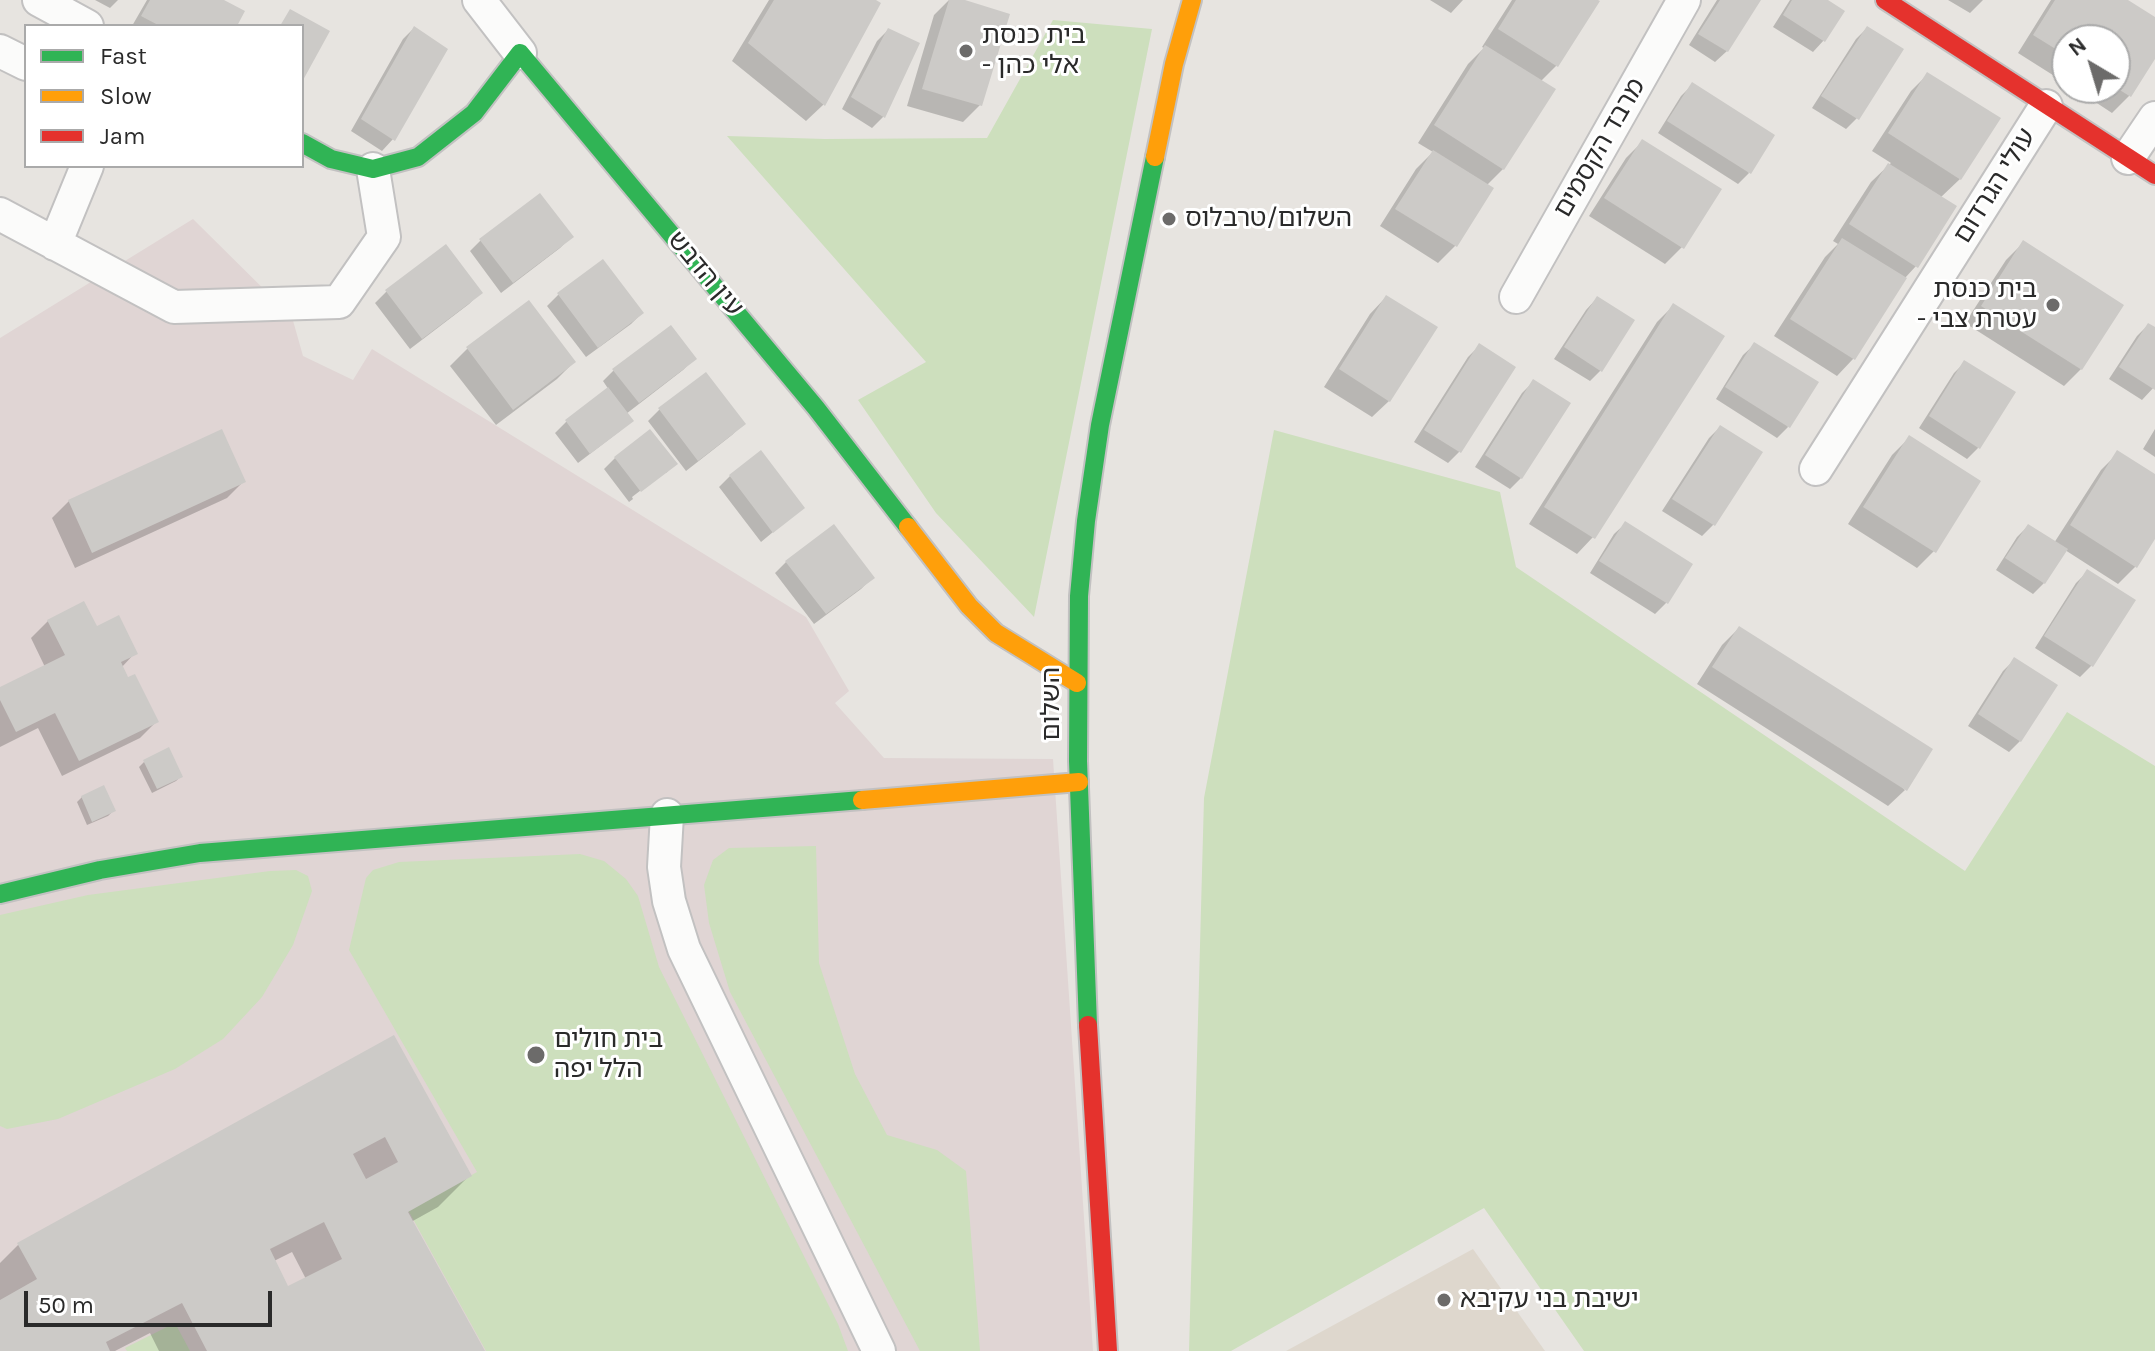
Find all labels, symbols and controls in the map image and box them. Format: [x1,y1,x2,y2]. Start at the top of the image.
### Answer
place label: בית כנסת - אלי כהן [982,20,1086,82]
legend [24,24,304,168]
north arrow [2051,24,2131,104]
text: N [2063,32,2092,62]
text: Fast [100,42,147,70]
marker: בית כנסת - אלי כהן [957,42,975,60]
street label: מרבד הקסמים [1548,73,1652,223]
text: Slow [100,82,152,110]
text: Jam [100,122,145,150]
street label: עולי הגרדום [1947,123,2043,249]
place label: השלום/טרבלוס [1185,203,1352,235]
marker: השלום/טרבלוס [1160,210,1178,228]
street label: עין הדבש [661,225,749,323]
place label: בית כנסת - עטרת צבי [1917,274,2037,336]
marker: בית כנסת - עטרת צבי [2044,296,2062,314]
street label: השלום [1036,667,1068,741]
place label: בית חולים הלל יפה [554,1024,663,1086]
marker: בית חולים הלל יפה [525,1044,547,1066]
scale bar [28,1275,276,1325]
place label: ישיבת בני עקיבא [1460,1284,1639,1316]
text: 50 m [38,1291,94,1319]
marker: ישיבת בני עקיבא [1435,1291,1453,1309]

